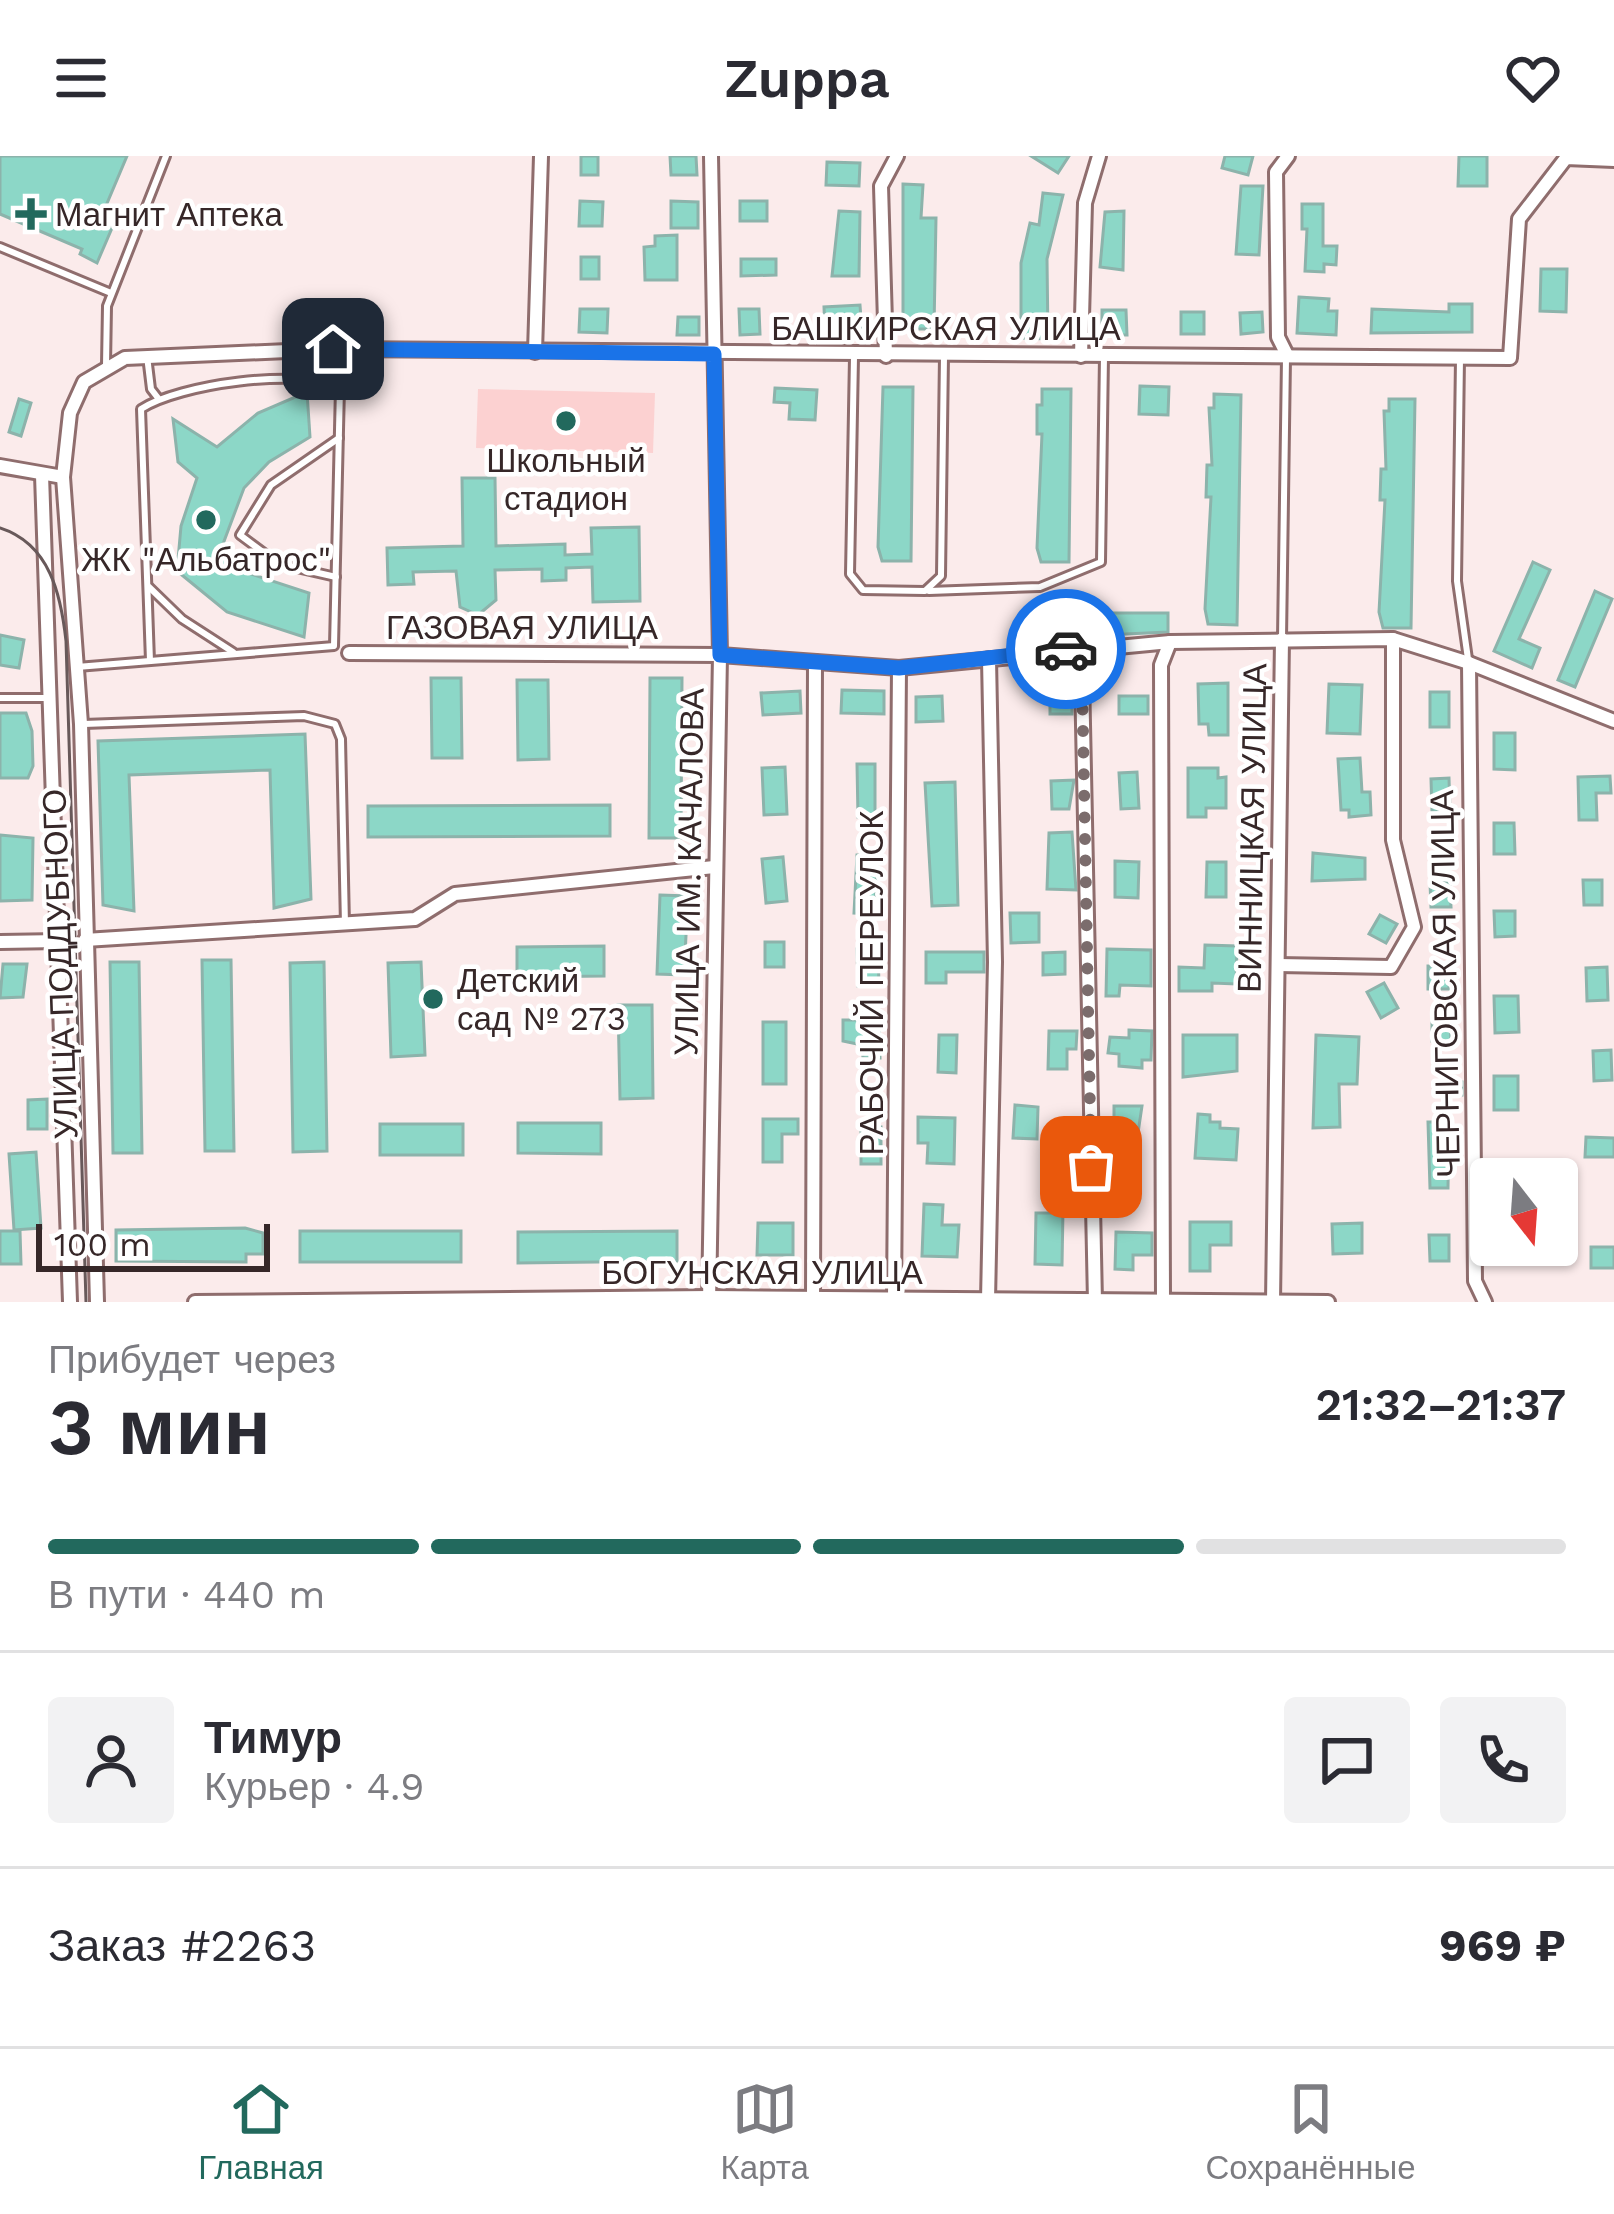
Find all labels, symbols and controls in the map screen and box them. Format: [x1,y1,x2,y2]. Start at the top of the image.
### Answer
icon: menu [48,45,114,111]
icon: heart [1500,45,1566,111]
text: Zuppa [724,47,890,110]
place label: Магнит Аптека [55,195,283,234]
marker: Магнит Аптека [18,201,44,227]
pin [282,298,384,400]
street label: БАШКИРСКАЯ УЛИЦА [771,309,1121,348]
icon: home [300,316,366,382]
marker: Школьный стадион [553,408,579,434]
place label: Школьный стадион [486,441,646,518]
marker: ЖК "Альбатрос" [193,507,219,533]
place label: ЖК "Альбатрос" [81,540,331,579]
courier [1006,589,1126,709]
street label: ГАЗОВАЯ УЛИЦА [386,608,658,647]
icon: car [1033,616,1099,682]
street label: ВИННИЦКАЯ УЛИЦА [1230,663,1274,993]
street label: УЛИЦА ИМ. КАЧАЛОВА [666,688,712,1056]
street label: УЛИЦА ПОДДУБНОГО [34,788,86,1140]
street label: ЧЕРНИГОВСКАЯ УЛИЦА [1422,790,1468,1178]
street label: РАБОЧИЙ ПЕРЕУЛОК [852,810,891,1155]
place label: Детский сад № 273 [457,961,626,1038]
marker: Детский сад № 273 [420,986,446,1012]
pin [1040,1116,1142,1218]
icon: bag [1058,1134,1124,1200]
north arrow [1470,1158,1578,1266]
map controls [1470,1158,1578,1266]
scale bar [36,1218,270,1271]
text: 100 m [54,1225,151,1264]
street label: БОГУНСКАЯ УЛИЦА [601,1253,923,1292]
text: Прибудет через [48,1337,336,1382]
text: 21:32–21:37 [1316,1378,1566,1431]
text: 3 мин [48,1381,271,1473]
text: В пути · 440 m [48,1572,325,1617]
button: person [48,1697,174,1823]
button: chat [1284,1697,1410,1823]
button: phone [1440,1697,1566,1823]
text: Тимур [204,1711,342,1764]
text: Курьер · 4.9 [204,1764,424,1809]
text: Заказ #2263 [48,1919,316,1972]
text: 969 ₽ [1439,1919,1566,1972]
tab: Главная [198,2076,324,2187]
tab: Карта [721,2076,809,2187]
tab: Сохранённые [1206,2076,1416,2187]

